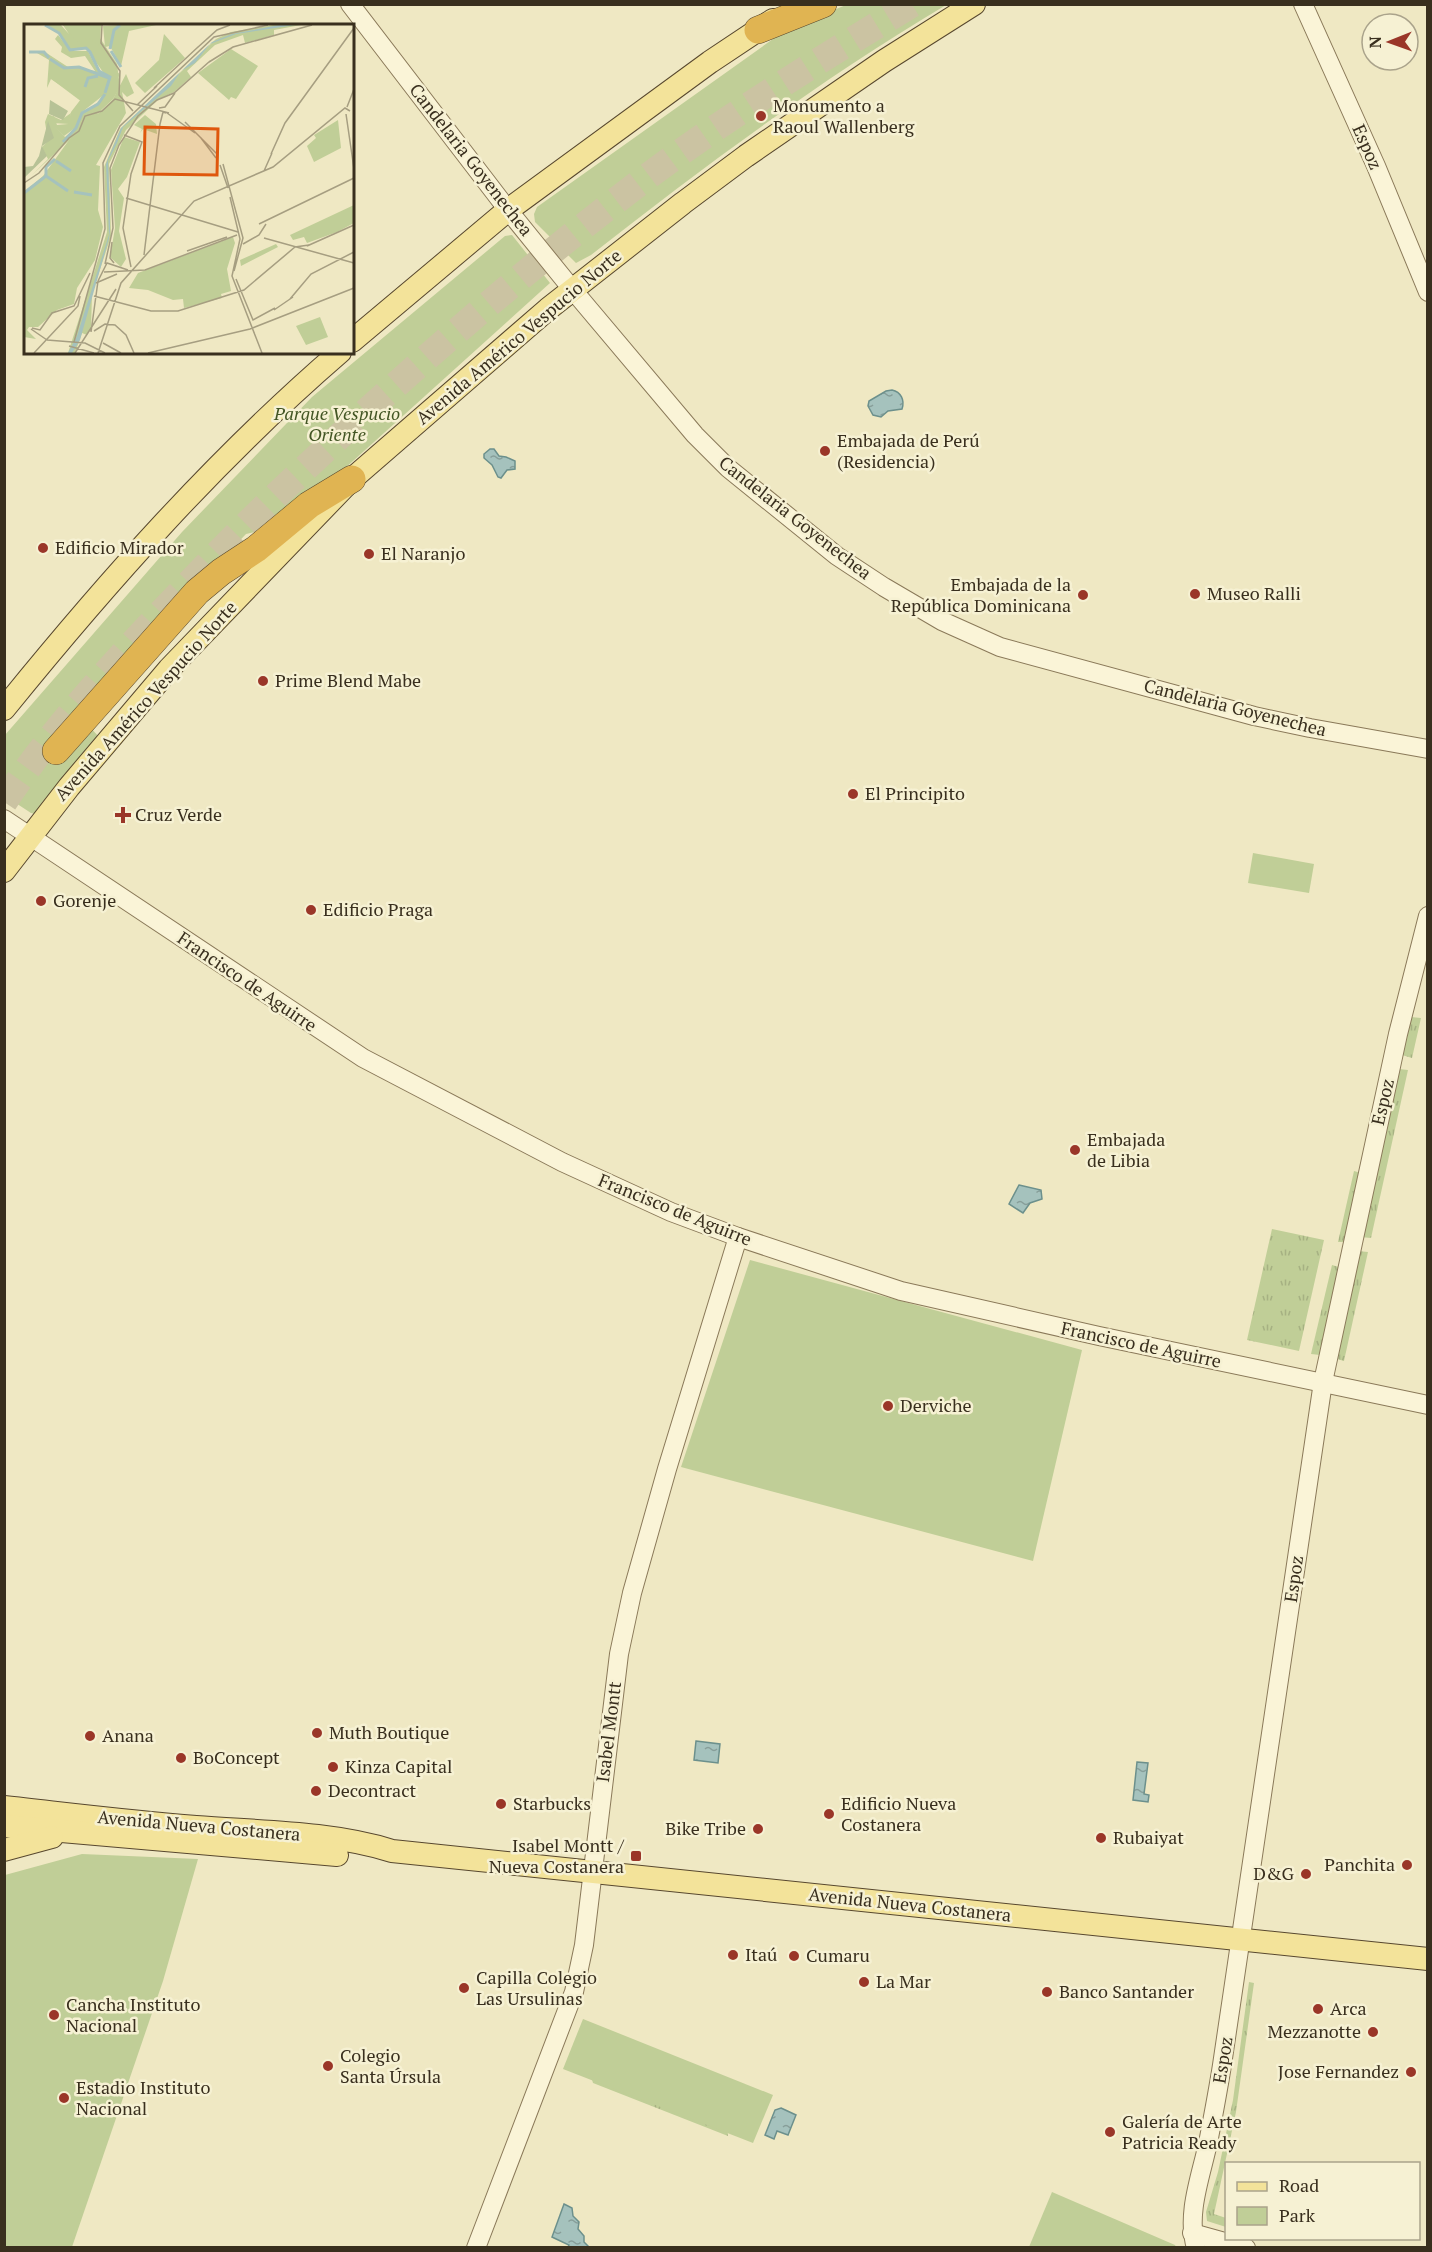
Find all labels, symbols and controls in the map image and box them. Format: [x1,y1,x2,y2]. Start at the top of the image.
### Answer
north arrow [1360,12,1420,72]
inset map [24,24,354,354]
text: N [1364,36,1386,49]
street label: Candelaria Goyenechea [405,78,539,241]
place label: Monumento a Raoul Wallenberg [773,93,915,138]
marker: Monumento a Raoul Wallenberg [754,109,768,123]
street label: Espoz [1347,120,1388,173]
street label: Avenida Américo Vespucio Norte [411,243,626,429]
park label: Parque Vespucio Oriente [273,401,400,446]
place label: Embajada de Perú (Residencia) [837,428,980,473]
marker: Embajada de Perú (Residencia) [818,444,832,458]
street label: Candelaria Goyenechea [714,450,877,584]
place label: Edificio Mirador [55,535,184,559]
marker: Edificio Mirador [36,541,50,555]
place label: El Naranjo [381,541,465,565]
marker: El Naranjo [362,547,376,561]
place label: Embajada de la República Dominicana [891,572,1071,617]
place label: Museo Ralli [1207,581,1301,605]
marker: Museo Ralli [1188,587,1202,601]
marker: Embajada de la República Dominicana [1076,588,1090,602]
street label: Avenida Américo Vespucio Norte [49,595,242,805]
place label: Prime Blend Mabe [275,668,421,692]
street label: Candelaria Goyenechea [1141,673,1329,741]
marker: Prime Blend Mabe [256,674,270,688]
place label: El Principito [865,781,965,805]
marker: El Principito [846,787,860,801]
place label: Cruz Verde [135,802,222,826]
marker: Cruz Verde [116,808,130,822]
place label: Gorenje [53,888,116,912]
marker: Gorenje [34,894,48,908]
place label: Edificio Praga [323,897,433,921]
marker: Edificio Praga [304,903,318,917]
street label: Francisco de Aguirre [173,926,322,1037]
street label: Espoz [1365,1076,1399,1127]
place label: Embajada de Libia [1087,1127,1165,1172]
marker: Embajada de Libia [1068,1143,1082,1157]
street label: Francisco de Aguirre [595,1167,756,1251]
street label: Francisco de Aguirre [1059,1315,1224,1373]
place label: Derviche [900,1393,972,1417]
marker: Derviche [881,1399,895,1413]
street label: Espoz [1278,1554,1308,1604]
street label: Isabel Montt [590,1680,626,1784]
place label: Muth Boutique [329,1720,449,1744]
place label: Anana [102,1723,154,1747]
marker: Muth Boutique [310,1726,324,1740]
marker: Anana [83,1729,97,1743]
place label: BoConcept [193,1745,280,1769]
marker: BoConcept [174,1751,188,1765]
place label: Kinza Capital [345,1754,452,1778]
marker: Kinza Capital [326,1760,340,1774]
place label: Decontract [328,1778,417,1802]
marker: Decontract [309,1784,323,1798]
place label: Starbucks [513,1791,591,1815]
place label: Edificio Nueva Costanera [841,1791,956,1836]
marker: Starbucks [494,1797,508,1811]
street label: Avenida Nueva Costanera [97,1804,302,1846]
marker: Edificio Nueva Costanera [822,1807,836,1821]
place label: Bike Tribe [665,1816,746,1840]
marker: Bike Tribe [751,1822,765,1836]
place label: Rubaiyat [1113,1825,1184,1849]
marker: Rubaiyat [1094,1831,1108,1845]
place label: Isabel Montt / Nueva Costanera [489,1833,625,1878]
marker: Isabel Montt / Nueva Costanera [629,1849,643,1863]
place label: Panchita [1324,1852,1395,1876]
marker: Panchita [1400,1858,1414,1872]
place label: D&G [1253,1861,1295,1885]
marker: D&G [1299,1867,1313,1881]
street label: Avenida Nueva Costanera [808,1881,1013,1927]
place label: Itaú [745,1942,777,1966]
place label: Cumaru [806,1943,870,1967]
marker: Itaú [726,1948,740,1962]
marker: Cumaru [787,1949,801,1963]
place label: Capilla Colegio Las Ursulinas [476,1965,597,2010]
place label: La Mar [876,1969,931,1993]
marker: La Mar [857,1975,871,1989]
place label: Banco Santander [1059,1979,1194,2003]
marker: Capilla Colegio Las Ursulinas [457,1981,471,1995]
marker: Banco Santander [1040,1985,1054,1999]
place label: Cancha Instituto Nacional [66,1992,200,2037]
place label: Arca [1330,1996,1367,2020]
marker: Arca [1311,2002,1325,2016]
marker: Cancha Instituto Nacional [47,2008,61,2022]
place label: Mezzanotte [1267,2019,1361,2043]
marker: Mezzanotte [1366,2025,1380,2039]
street label: Espoz [1206,2035,1238,2085]
place label: Colegio Santa Úrsula [340,2043,441,2088]
marker: Colegio Santa Úrsula [321,2059,335,2073]
place label: Jose Fernandez [1278,2059,1399,2083]
marker: Jose Fernandez [1404,2065,1418,2079]
place label: Estadio Instituto Nacional [76,2075,210,2120]
marker: Estadio Instituto Nacional [57,2091,71,2105]
place label: Galería de Arte Patricia Ready [1122,2109,1242,2154]
marker: Galería de Arte Patricia Ready [1103,2125,1117,2139]
legend [1225,2162,1420,2240]
text: Road [1279,2173,1319,2197]
text: Park [1279,2203,1316,2227]

